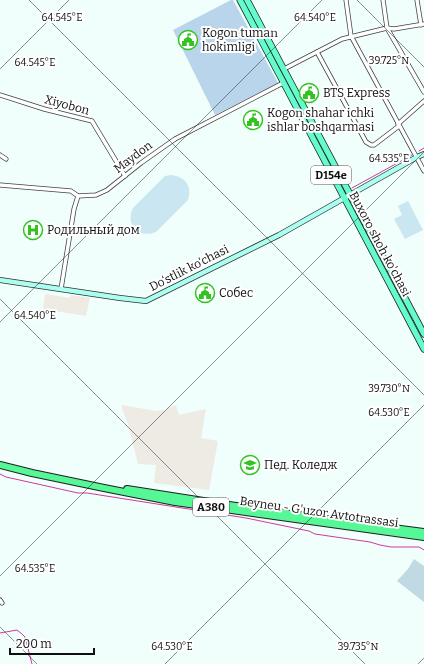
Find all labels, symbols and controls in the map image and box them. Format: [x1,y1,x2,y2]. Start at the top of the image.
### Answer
text: 64.545°E [42,12,82,24]
text: 64.540°E [294,12,336,24]
place label: Kogon tuman hokimligi [202,26,278,54]
public building icon: Kogon tuman hokimligi [177,29,199,51]
text: 39.725°N [369,55,409,67]
text: 64.545°E [15,57,55,69]
public building icon: BTS Express [298,82,320,104]
place label: BTS Express [323,86,391,100]
street label: Xiyobon [43,92,91,118]
place label: Kogon shahar ichki ishlar boshqarmasi [267,106,375,134]
public building icon: Kogon shahar ichki ishlar boshqarmasi [242,109,264,131]
street label: Maydon [111,138,155,176]
text: 64.535°E [369,153,409,165]
road number: D154e [311,166,351,184]
street label: Buxoro shoh ko'chasi [346,189,414,299]
hospital icon: Родильный дом [22,219,44,241]
place label: Родильный дом [47,223,140,237]
street label: Do‘stlik ko‘chasi [147,242,231,294]
public building icon: Собеc [194,282,216,304]
place label: Собеc [219,286,253,300]
text: 64.540°E [14,310,56,322]
text: 39.730°N [368,383,410,395]
text: 64.530°E [368,407,410,419]
school or university icon: Пед. Коледж [239,454,261,476]
place label: Пед. Коледж [264,458,337,472]
street label: Beyneu - G'uzor Avtotrassasi [239,494,400,530]
road number: A380 [193,498,229,516]
text: 64.535°E [15,563,55,575]
scale bar [10,630,94,656]
text: 200 m [16,637,52,651]
text: 64.530°E [151,641,193,653]
text: 39.735°N [338,641,378,653]

